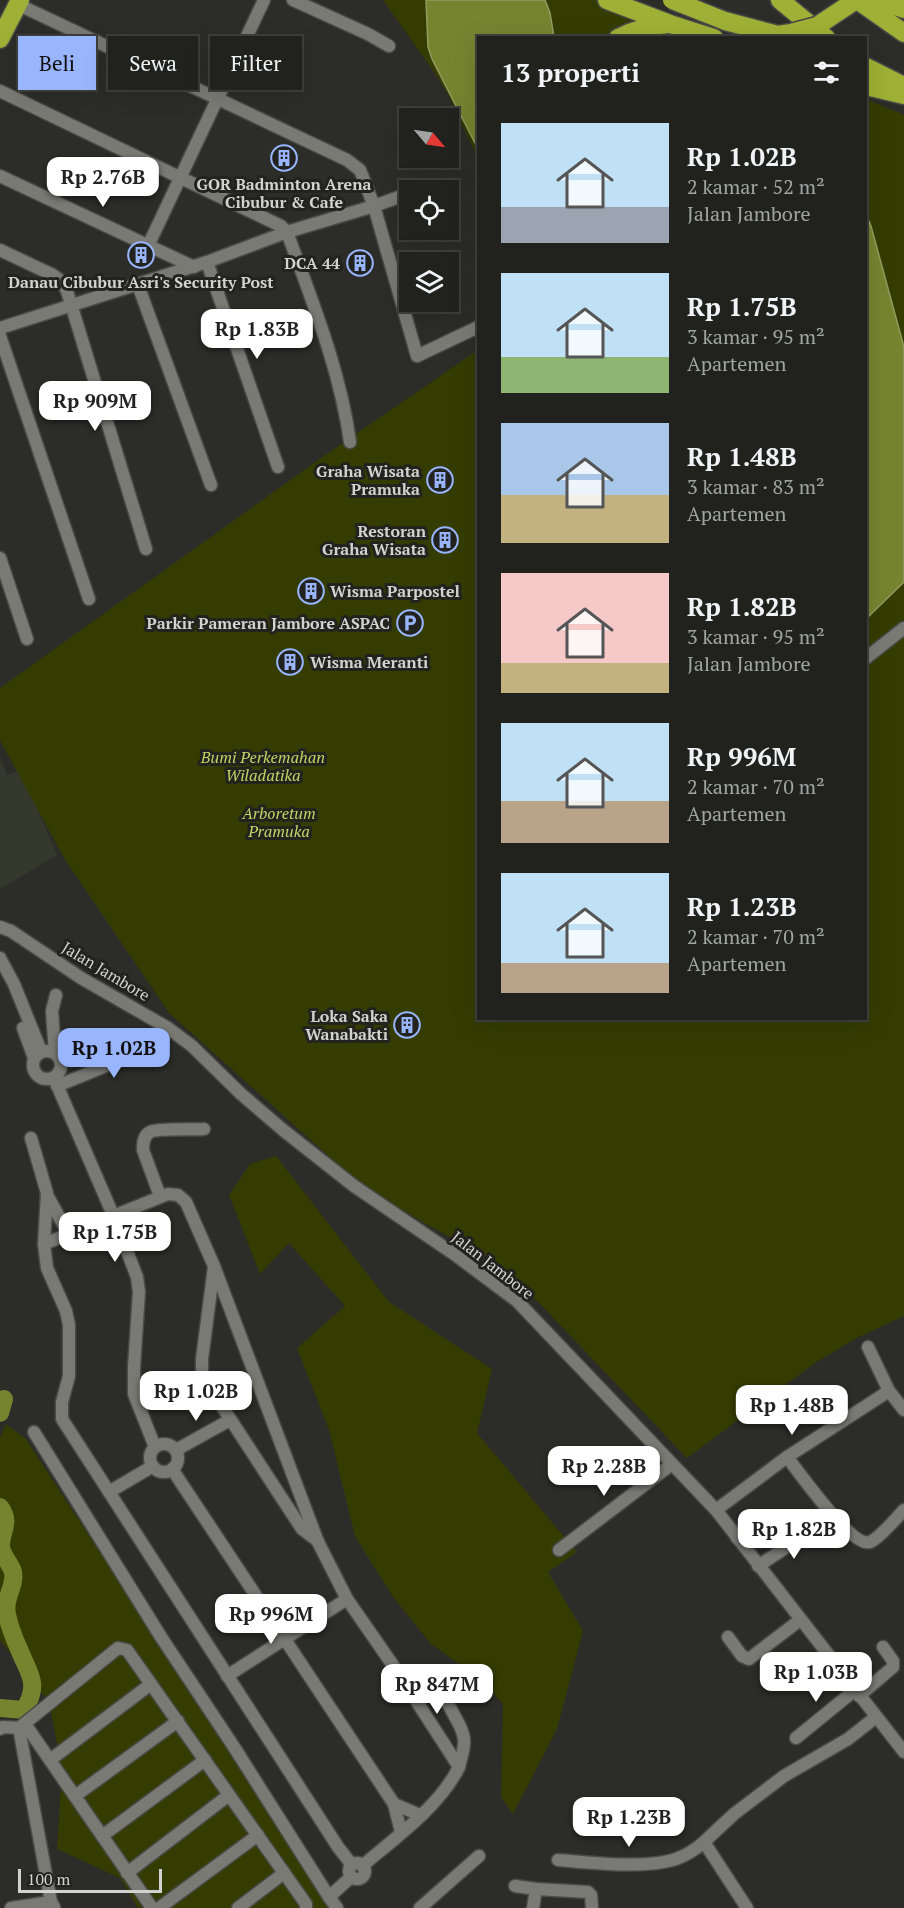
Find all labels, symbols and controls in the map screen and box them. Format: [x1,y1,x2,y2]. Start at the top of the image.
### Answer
chip: Beli [18,36,96,90]
chip: Sewa [108,36,198,90]
chip: Filter [210,36,302,90]
text: 13 properti [501,55,640,89]
icon: filters [810,56,843,89]
north arrow [399,108,459,168]
map controls [399,108,459,312]
text: Rp 1.02B [687,139,797,173]
building icon: GOR Badminton Arena Cibubur & Cafe [269,143,299,173]
icon: home [549,147,621,219]
pin: Rp 2.76B [41,157,165,208]
text: Rp 2.76B [61,163,145,190]
place label: GOR Badminton Arena Cibubur & Cafe [197,173,372,213]
text: 2 kamar · 52 m² [687,173,825,200]
button: locate [399,180,459,240]
text: Jalan Jambore [687,200,811,227]
building icon: Danau Cibubur Asri's Security Post [126,240,156,270]
building icon: DCA 44 [345,248,375,278]
place label: DCA 44 [284,252,340,274]
button: layers [399,252,459,312]
place label: Danau Cibubur Asri's Security Post [8,271,274,293]
text: Rp 1.75B [687,289,797,323]
icon: home [549,297,621,369]
pin: Rp 1.83B [195,309,319,360]
text: Rp 1.83B [215,315,299,342]
text: 3 kamar · 95 m² [687,323,825,350]
text: Apartemen [687,350,786,377]
pin: Rp 909M [40,381,150,432]
text: Rp 909M [53,387,137,414]
text: Rp 1.48B [687,439,797,473]
icon: home [549,447,621,519]
place label: Graha Wisata Pramuka [316,460,420,500]
building icon: Graha Wisata Pramuka [425,465,455,495]
text: 3 kamar · 83 m² [687,473,825,500]
text: Apartemen [687,500,786,527]
place label: Restoran Graha Wisata [322,520,427,560]
building icon: Restoran Graha Wisata [430,525,460,555]
building icon: Wisma Parpostel [296,576,326,606]
place label: Wisma Parpostel [330,580,460,602]
text: Rp 1.82B [687,589,797,623]
icon: home [549,597,621,669]
parking icon: Parkir Pameran Jambore ASPAC [395,608,425,638]
place label: Parkir Pameran Jambore ASPAC [146,612,390,634]
text: 3 kamar · 95 m² [687,623,825,650]
building icon: Wisma Meranti [275,647,305,677]
text: Jalan Jambore [687,650,811,677]
place label: Wisma Meranti [310,651,428,673]
text: Rp 996M [687,739,796,773]
park label: Bumi Perkemahan Wiladatika [200,746,325,786]
icon: home [549,747,621,819]
text: 2 kamar · 70 m² [687,773,825,800]
text: Apartemen [687,800,786,827]
park label: Arboretum Pramuka [241,802,316,842]
text: Rp 1.23B [687,889,797,923]
icon: home [549,897,621,969]
text: 2 kamar · 70 m² [687,923,825,950]
street label: Jalan Jambore [58,936,154,1006]
text: Apartemen [687,950,786,977]
place label: Loka Saka Wanabakti [305,1005,388,1045]
building icon: Loka Saka Wanabakti [392,1010,422,1040]
pin: Rp 1.02B [52,1028,176,1079]
text: Rp 1.02B [72,1034,156,1061]
pin: Rp 1.75B [53,1212,177,1263]
text: Rp 1.75B [73,1218,157,1245]
street label: Jalan Jambore [447,1226,539,1304]
pin: Rp 1.02B [134,1371,258,1422]
text: Rp 1.02B [154,1377,238,1404]
pin: Rp 1.48B [730,1385,854,1436]
text: Rp 1.48B [750,1391,834,1418]
pin: Rp 2.28B [542,1446,666,1497]
text: Rp 2.28B [562,1452,646,1479]
pin: Rp 1.82B [732,1509,856,1560]
text: Rp 1.82B [752,1515,836,1542]
pin: Rp 996M [216,1594,326,1645]
text: Rp 996M [229,1600,313,1627]
pin: Rp 1.03B [754,1652,878,1703]
text: Rp 1.03B [774,1658,858,1685]
pin: Rp 847M [382,1664,492,1715]
text: Rp 847M [395,1670,479,1697]
pin: Rp 1.23B [567,1797,691,1848]
text: Rp 1.23B [587,1803,671,1830]
scale bar [18,1866,162,1894]
text: 100 m [27,1868,70,1890]

